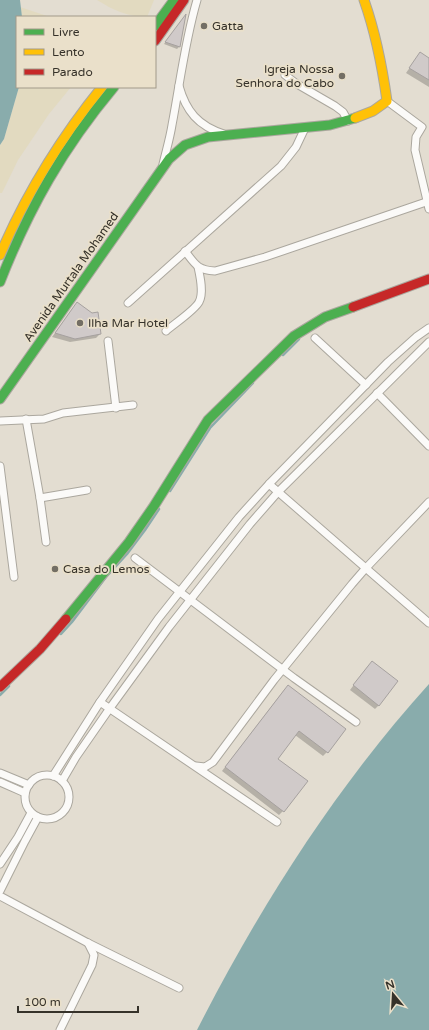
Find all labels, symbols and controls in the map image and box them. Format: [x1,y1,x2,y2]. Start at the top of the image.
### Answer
legend [16,16,156,88]
place label: Gatta [212,19,244,33]
marker: Gatta [199,21,209,31]
text: Livre [52,25,80,39]
text: Lento [52,45,85,59]
place label: Igreja Nossa Senhora do Cabo [236,62,334,90]
text: Parado [52,65,93,79]
marker: Igreja Nossa Senhora do Cabo [337,71,347,81]
street label: Avenida Murtala Mohamed [21,210,121,344]
place label: Ilha Mar Hotel [88,316,168,330]
marker: Ilha Mar Hotel [75,318,85,328]
place label: Casa do Lemos [63,562,150,576]
marker: Casa do Lemos [50,564,60,574]
north arrow [373,974,413,1014]
text: N [384,977,396,993]
scale bar [18,988,138,1014]
text: 100 m [24,995,61,1009]

